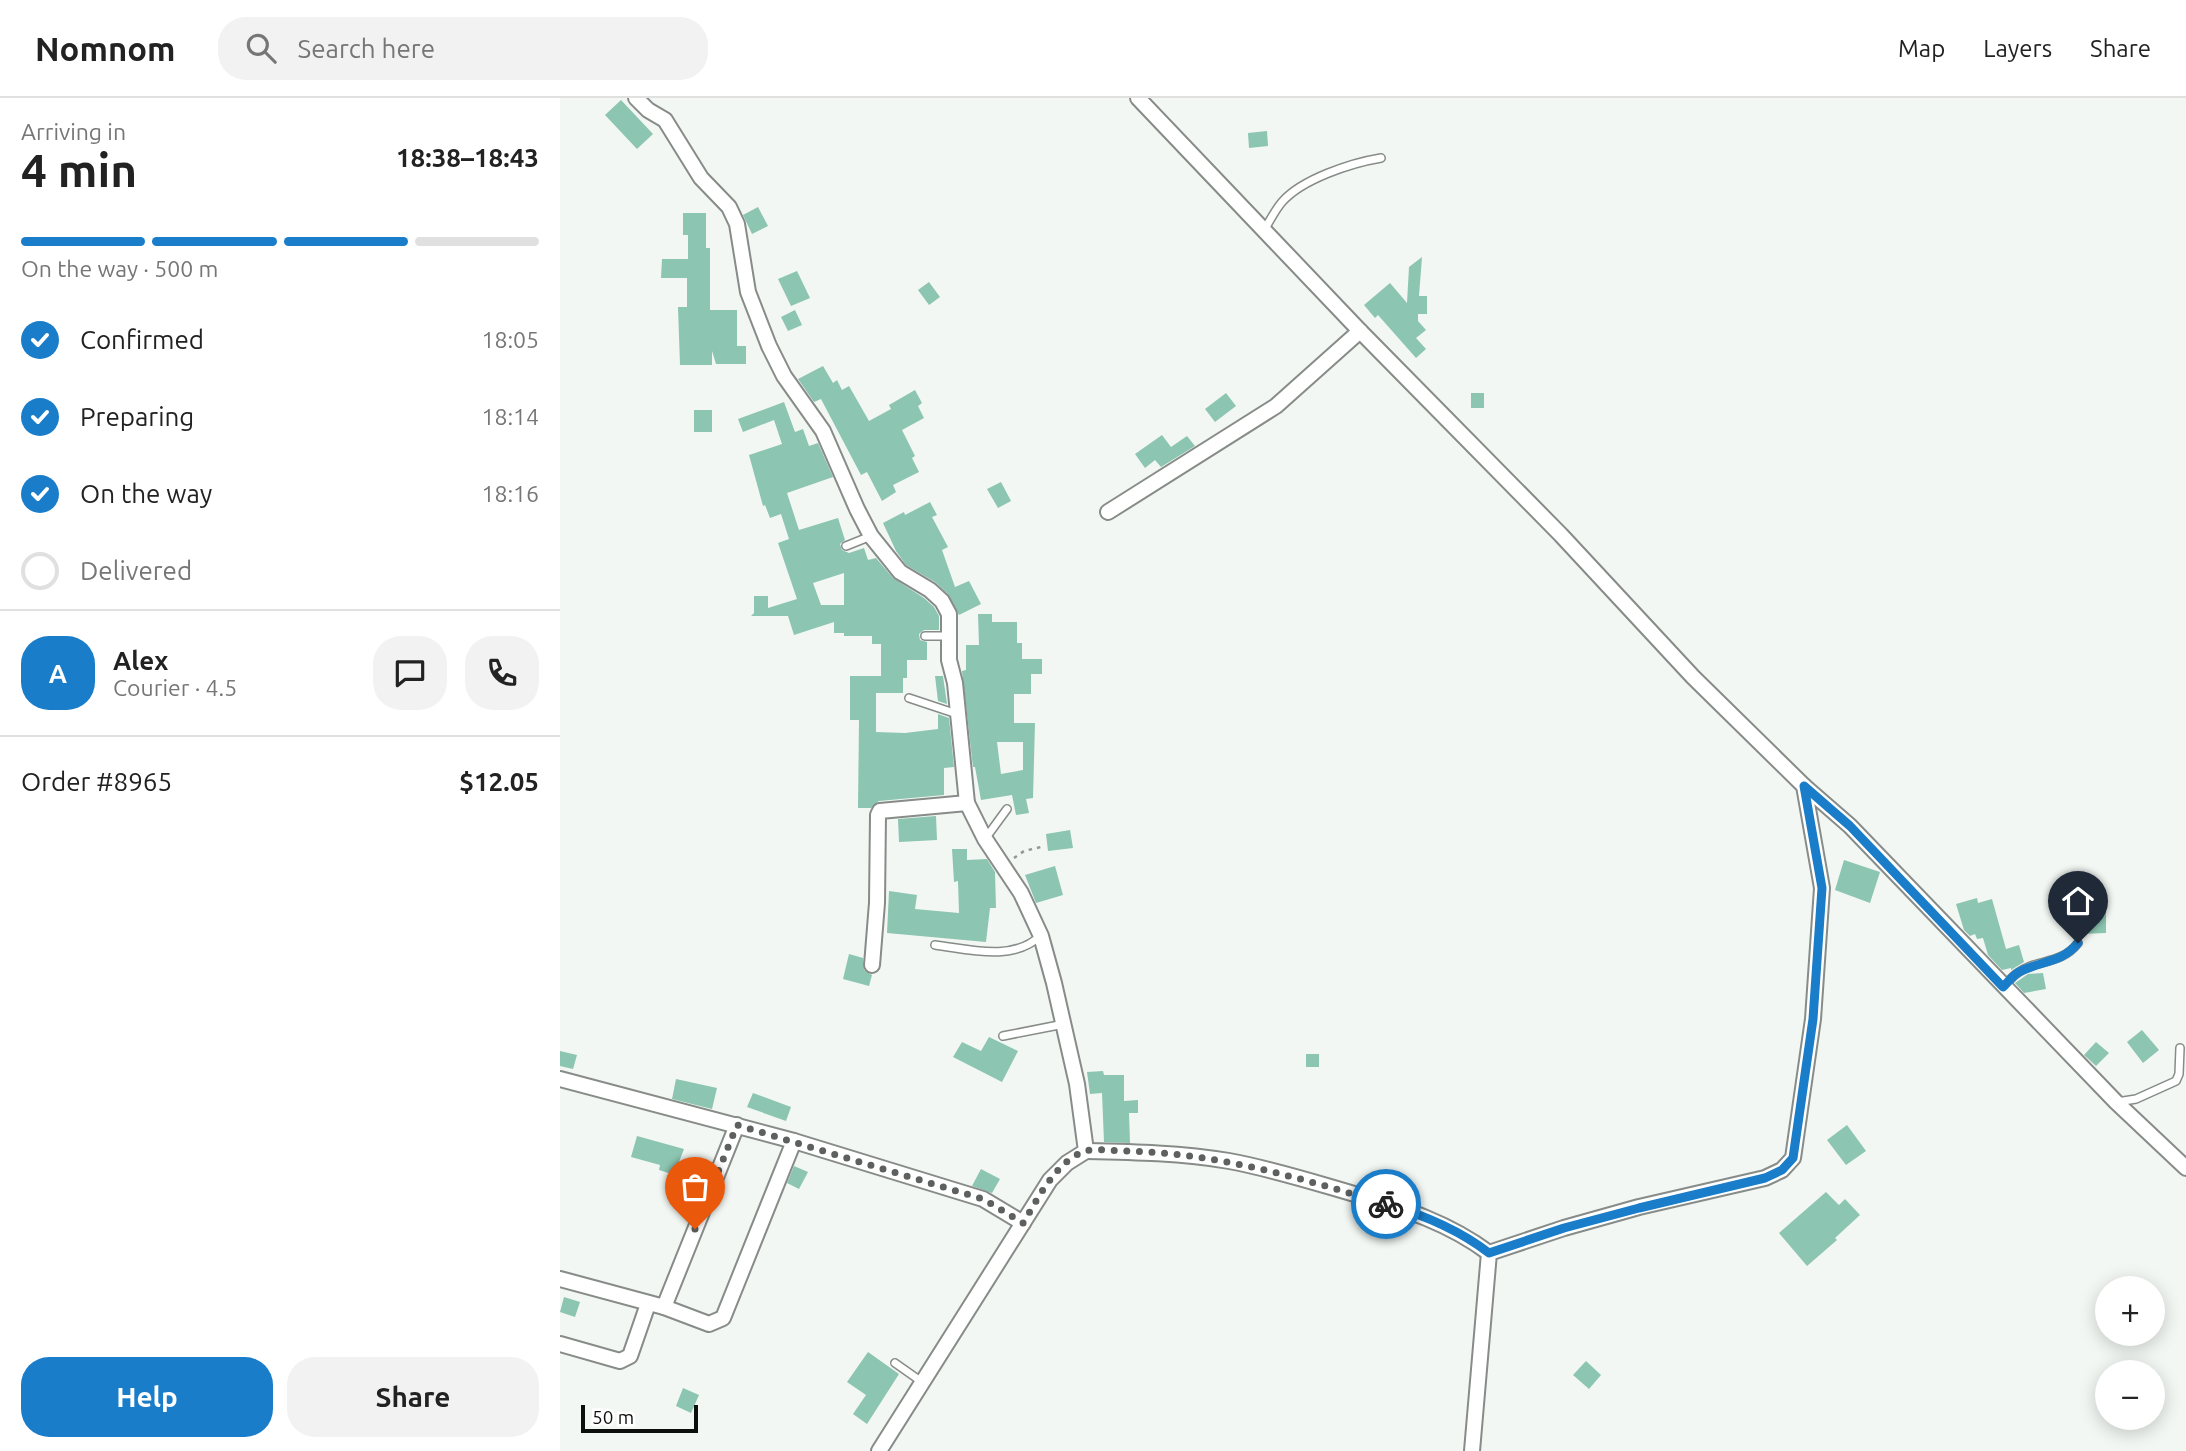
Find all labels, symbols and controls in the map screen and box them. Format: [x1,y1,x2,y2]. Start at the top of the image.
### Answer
search box [218,17,708,80]
icon: search [242,29,280,67]
text: Nomnom [35,30,176,67]
text: Search here [298,34,435,63]
text: Map [1898,35,1945,62]
text: Layers [1983,35,2052,62]
text: Share [2090,35,2151,62]
text: Arriving in [21,119,126,144]
text: 18:38–18:43 [396,143,539,172]
text: 4 min [21,144,137,196]
text: On the way · 500 m [21,256,218,281]
icon: check [21,321,59,359]
text: Confirmed [80,325,204,354]
text: 18:05 [481,327,539,352]
icon: check [21,398,59,436]
text: Preparing [80,402,194,431]
text: 18:14 [481,404,539,429]
icon: check [21,475,59,513]
text: On the way [80,479,212,508]
text: 18:16 [481,481,539,506]
text: Delivered [80,556,192,585]
button: chat [373,636,447,710]
button: phone [465,636,539,710]
text: Alex [113,646,168,675]
text: A [49,659,67,688]
text: Courier · 4.5 [113,675,237,700]
text: Order #8965 [21,767,172,796]
text: $12.05 [459,767,539,796]
pin [2048,871,2108,943]
icon: home [2059,882,2097,920]
pin [665,1157,725,1229]
icon: bag [676,1168,714,1206]
courier [1351,1169,1421,1239]
icon: bike [1367,1185,1405,1223]
map controls [2095,1276,2165,1430]
button: + [2095,1276,2165,1346]
button: Help [21,1357,273,1437]
button: Share [287,1357,539,1437]
button: − [2095,1360,2165,1430]
scale bar [581,1402,698,1434]
text: 50 m [592,1406,634,1428]

